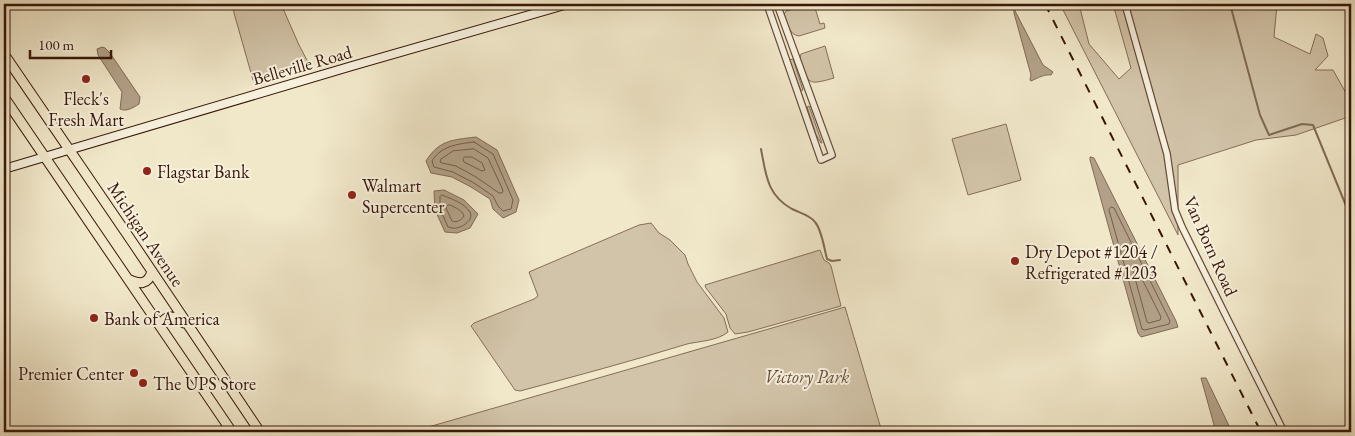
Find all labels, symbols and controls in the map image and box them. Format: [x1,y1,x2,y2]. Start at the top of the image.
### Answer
scale bar [30,28,111,60]
text: 100 m [38,35,75,54]
street label: Belleville Road [250,40,355,90]
marker: Fleck's Fresh Mart [80,73,92,85]
place label: Fleck's Fresh Mart [48,87,124,131]
place label: Flagstar Bank [157,160,250,183]
marker: Flagstar Bank [141,165,153,177]
place label: Walmart Supercenter [362,174,444,218]
street label: Michigan Avenue [103,177,189,291]
marker: Walmart Supercenter [346,189,358,201]
street label: Van Born Road [1179,193,1244,300]
place label: Dry Depot #1204 / Refrigerated #1203 [1025,240,1158,284]
marker: Dry Depot #1204 / Refrigerated #1203 [1009,255,1021,267]
place label: Bank of America [104,307,220,330]
marker: Bank of America [88,312,100,324]
place label: Premier Center [18,362,124,385]
park label: Victory Park [764,365,850,389]
marker: Premier Center [128,367,140,379]
place label: The UPS Store [153,372,256,395]
marker: The UPS Store [137,377,149,389]

